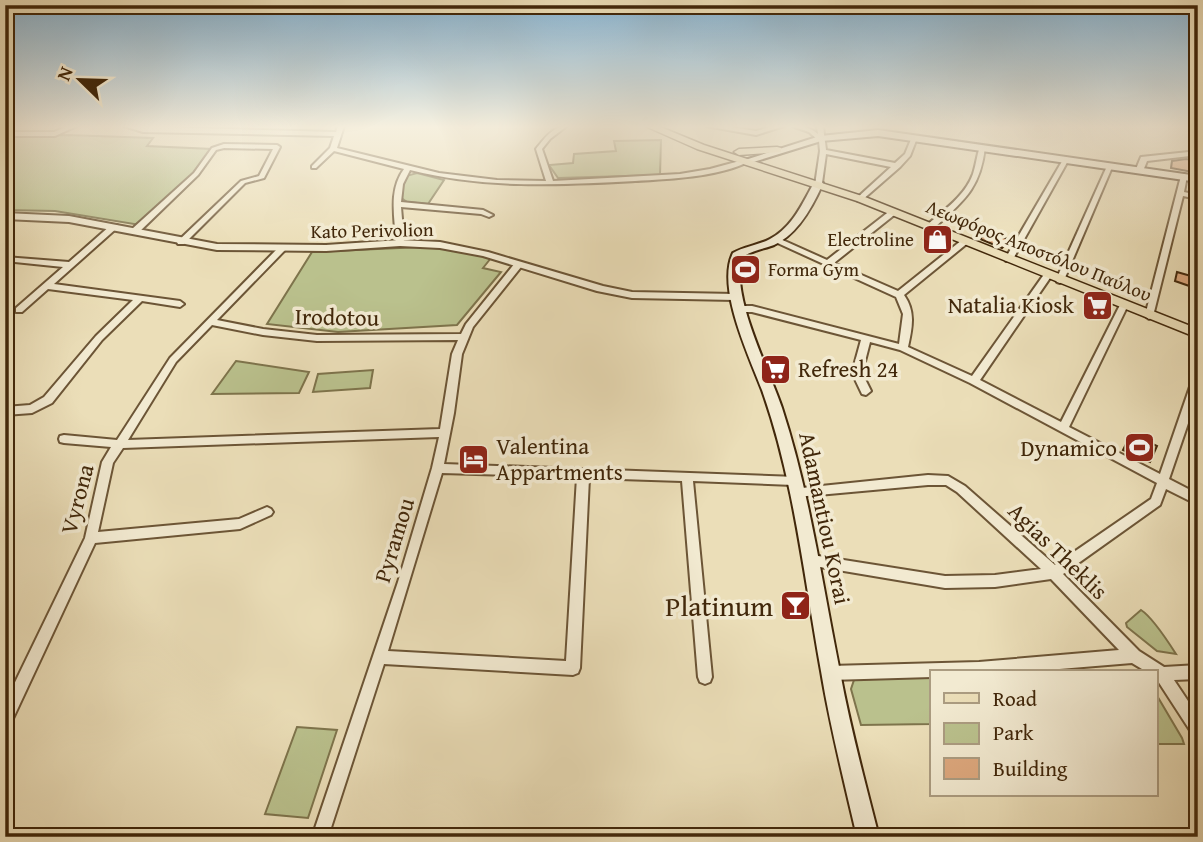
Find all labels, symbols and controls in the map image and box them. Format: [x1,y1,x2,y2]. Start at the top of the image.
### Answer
north arrow [46,46,116,116]
text: N [49,62,80,85]
street label: Λεωφόρος Αποστόλου Παύλου [922,192,1156,308]
street label: Kato Perivolion [310,215,434,245]
shop icon: Electroline [920,222,954,256]
place label: Electroline [828,225,914,253]
sports icon: Forma Gym [728,252,762,286]
place label: Forma Gym [768,255,859,283]
place label: Natalia Kiosk [948,288,1074,321]
supermarket icon: Natalia Kiosk [1080,288,1114,322]
street label: Irodotou [295,299,380,334]
supermarket icon: Refresh 24 [758,352,792,386]
place label: Refresh 24 [798,352,899,385]
place label: Valentina Appartments [496,429,623,488]
street label: Adamantiou Korai [791,429,860,607]
place label: Dynamico [1021,431,1117,464]
sports icon: Dynamico [1123,431,1157,465]
hotel icon: Valentina Appartments [456,442,490,476]
street label: Vyrona [51,460,102,538]
street label: Pyramou [365,493,422,586]
street label: Agias Theklis [1001,495,1116,607]
place label: Platinum [665,585,773,626]
bar icon: Platinum [779,589,813,623]
legend [930,670,1158,796]
text: Road [993,683,1038,714]
text: Park [993,717,1034,748]
text: Building [993,753,1068,784]

